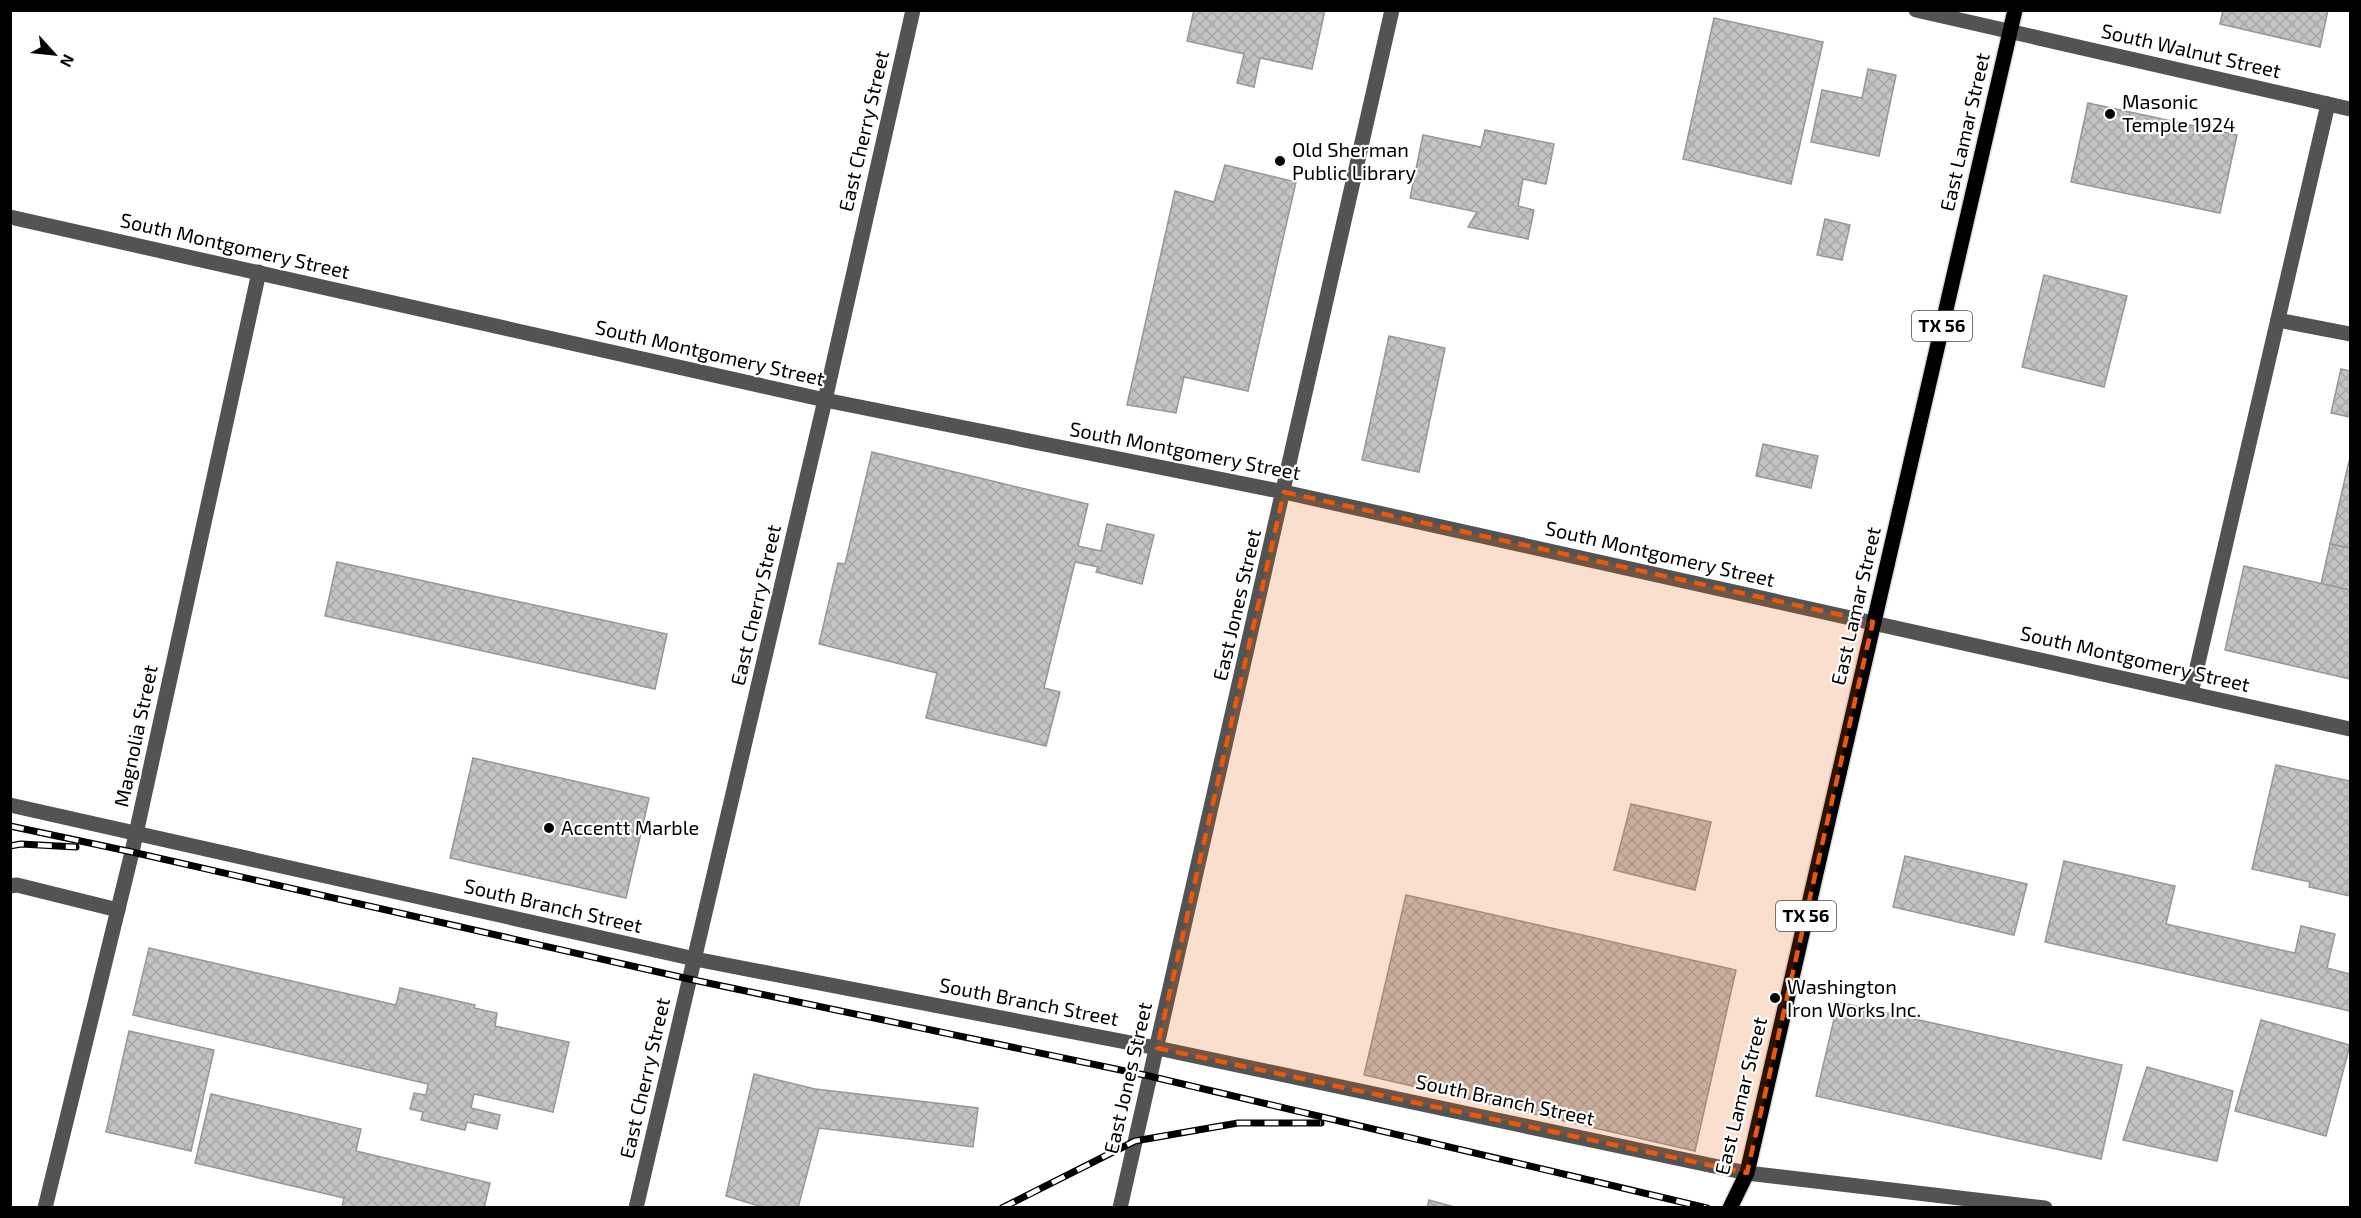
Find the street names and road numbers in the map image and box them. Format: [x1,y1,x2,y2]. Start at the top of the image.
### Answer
street label: South Walnut Street [2099,18,2284,82]
street label: East Cherry Street [833,48,893,214]
street label: East Lamar Street [1934,50,1994,213]
street label: South Montgomery Street [118,207,353,283]
road number: TX 56 [1912,311,1972,341]
street label: South Montgomery Street [593,314,828,390]
street label: South Montgomery Street [1068,416,1303,484]
street label: South Montgomery Street [1543,515,1778,591]
street label: East Cherry Street [725,522,785,688]
street label: East Lamar Street [1825,524,1885,687]
street label: East Jones Street [1207,526,1265,683]
street label: South Montgomery Street [2018,620,2253,696]
street label: Magnolia Street [108,662,162,809]
street label: South Branch Street [462,873,645,937]
road number: TX 56 [1776,901,1836,931]
street label: South Branch Street [938,972,1121,1030]
street label: East Cherry Street [614,995,674,1161]
street label: East Jones Street [1098,999,1156,1156]
street label: East Lamar Street [1709,1014,1771,1177]
street label: South Branch Street [1414,1068,1597,1130]

